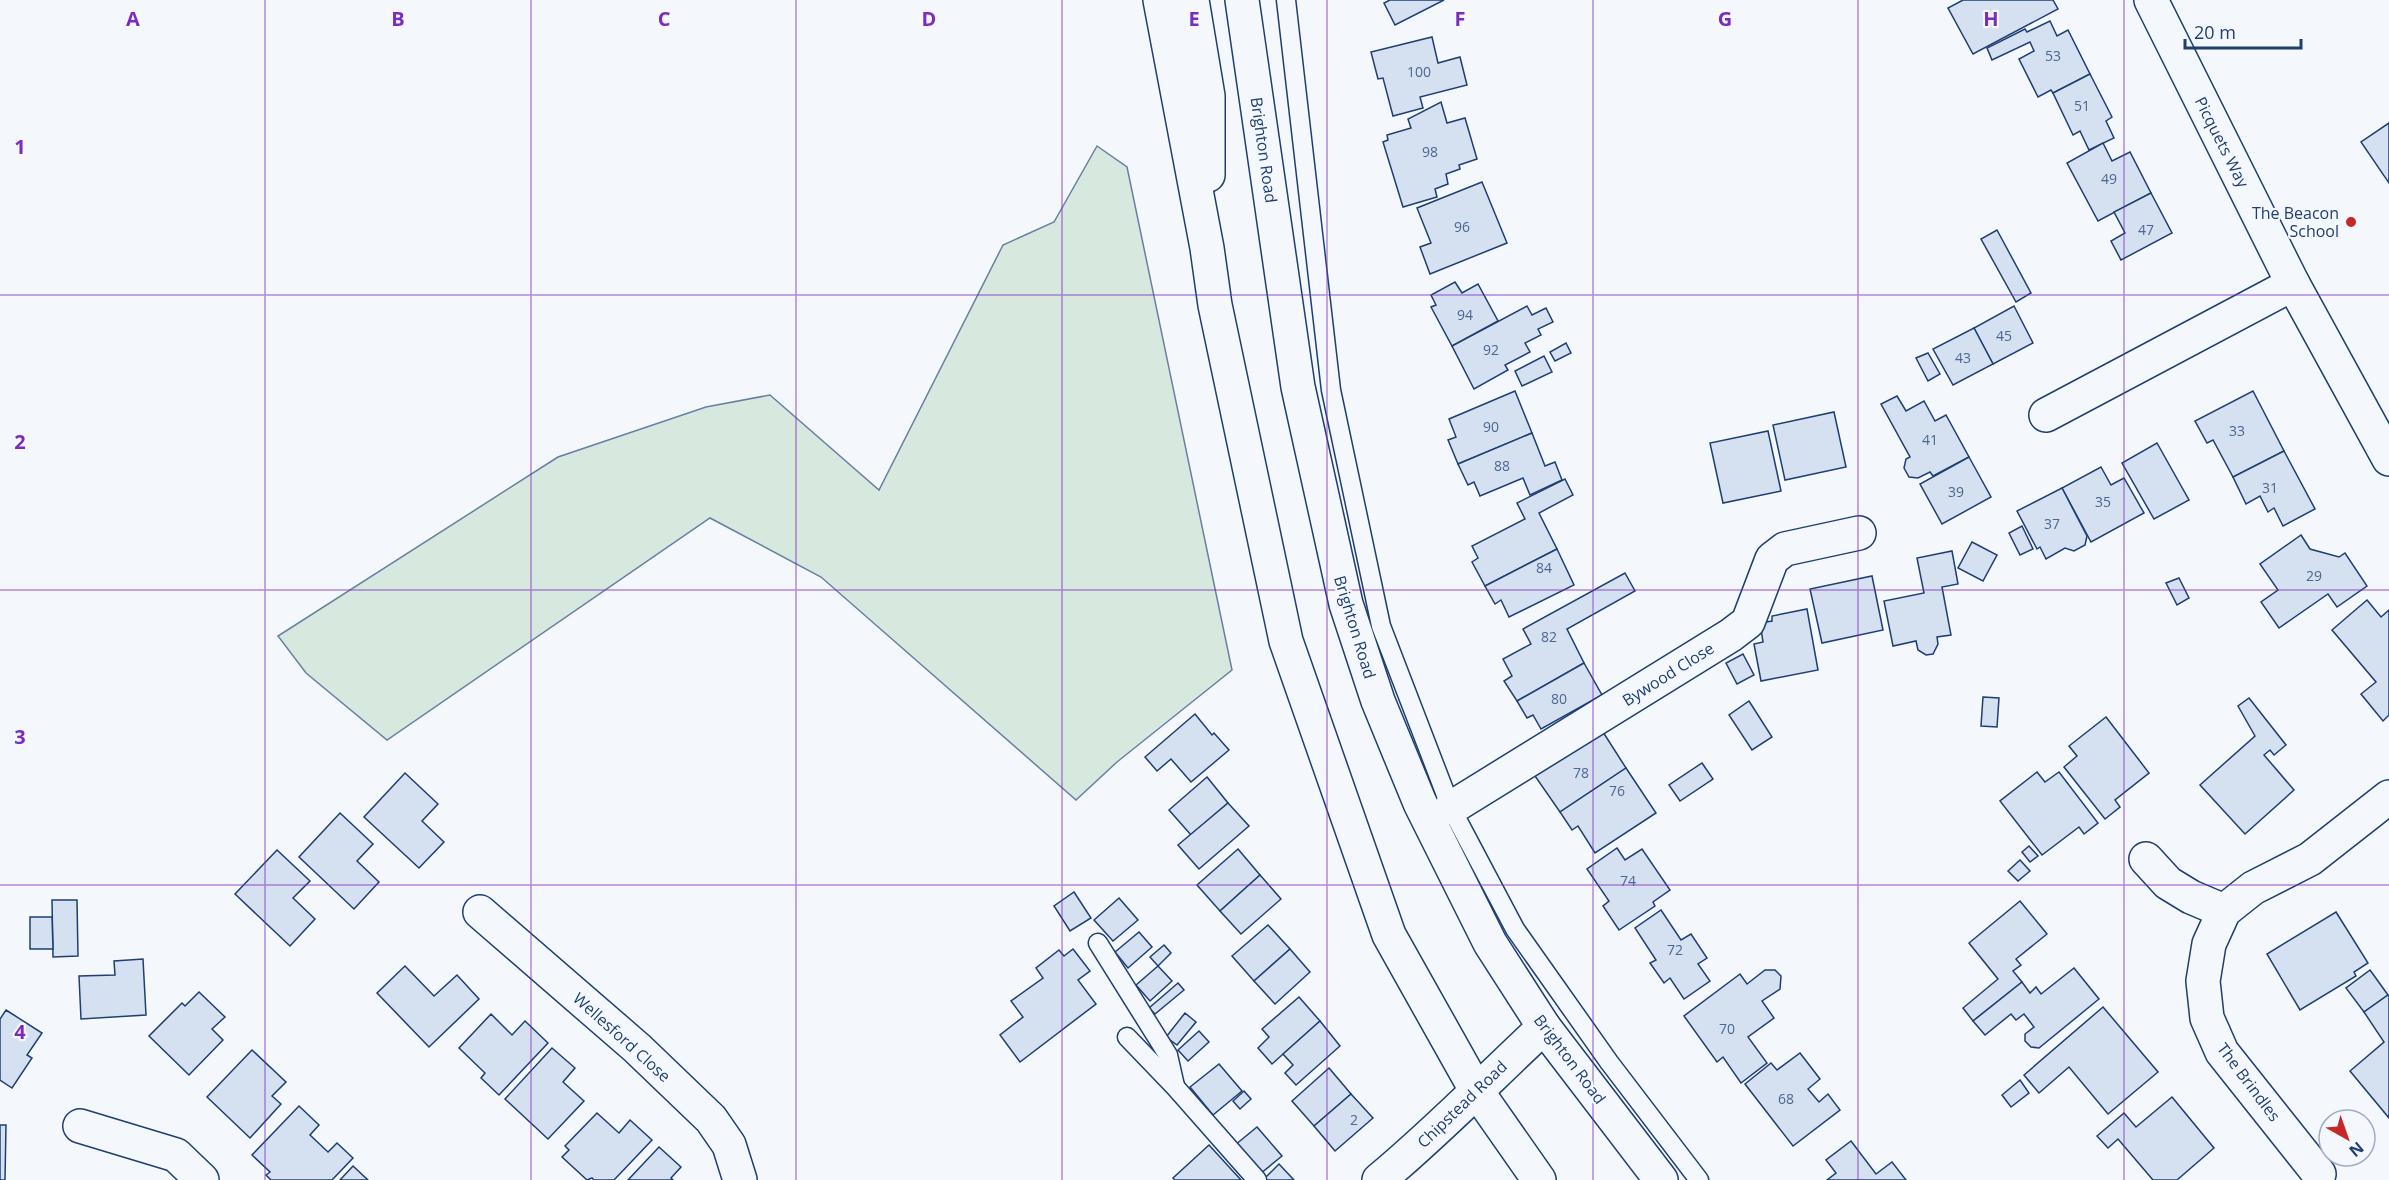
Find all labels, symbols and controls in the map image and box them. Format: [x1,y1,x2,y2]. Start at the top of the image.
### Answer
text: A [126,5,140,32]
text: B [391,5,405,32]
text: C [658,5,671,32]
text: D [922,5,936,32]
text: E [1188,5,1200,32]
text: F [1455,5,1465,32]
text: G [1718,5,1732,32]
text: H [1983,5,1999,32]
scale bar [2185,12,2300,50]
text: 20 m [2194,20,2236,44]
house number: 53 [2045,46,2061,65]
house number: 100 [1407,62,1431,81]
street label: Picquets Way [2190,93,2255,192]
street label: Brighton Road [1246,96,1282,204]
house number: 51 [2074,96,2090,115]
text: 1 [14,133,26,160]
house number: 98 [1422,142,1438,161]
house number: 49 [2101,169,2117,188]
place label: The Beacon School [2252,202,2339,242]
marker: The Beacon School [2344,215,2358,229]
house number: 96 [1454,217,1470,236]
house number: 47 [2138,220,2154,239]
house number: 94 [1457,305,1473,324]
house number: 45 [1996,326,2012,345]
house number: 92 [1483,340,1499,359]
house number: 43 [1955,348,1971,367]
house number: 90 [1483,417,1499,436]
house number: 33 [2229,421,2245,440]
text: 2 [14,428,26,455]
house number: 41 [1922,430,1938,449]
house number: 88 [1494,456,1510,475]
house number: 31 [2262,478,2278,497]
house number: 39 [1948,482,1964,501]
house number: 35 [2095,492,2111,511]
house number: 37 [2044,514,2060,533]
house number: 84 [1536,558,1552,577]
house number: 29 [2306,566,2322,585]
street label: Brighton Road [1329,573,1381,681]
house number: 82 [1541,627,1557,646]
street label: Bywood Close [1618,637,1718,711]
house number: 80 [1551,689,1567,708]
text: 3 [14,723,26,750]
house number: 78 [1573,763,1589,782]
house number: 76 [1609,781,1625,800]
house number: 74 [1620,871,1636,890]
house number: 72 [1667,940,1683,959]
street label: Wellesford Close [568,987,676,1087]
street label: Brighton Road [1529,1010,1611,1108]
text: 4 [14,1018,26,1045]
house number: 70 [1719,1019,1735,1038]
street label: The Brindles [2212,1038,2286,1126]
street label: Chipstead Road [1412,1055,1512,1153]
house number: 68 [1778,1089,1794,1108]
north arrow [2317,1108,2377,1168]
house number: 2 [1350,1110,1358,1129]
text: N [2345,1137,2369,1162]

